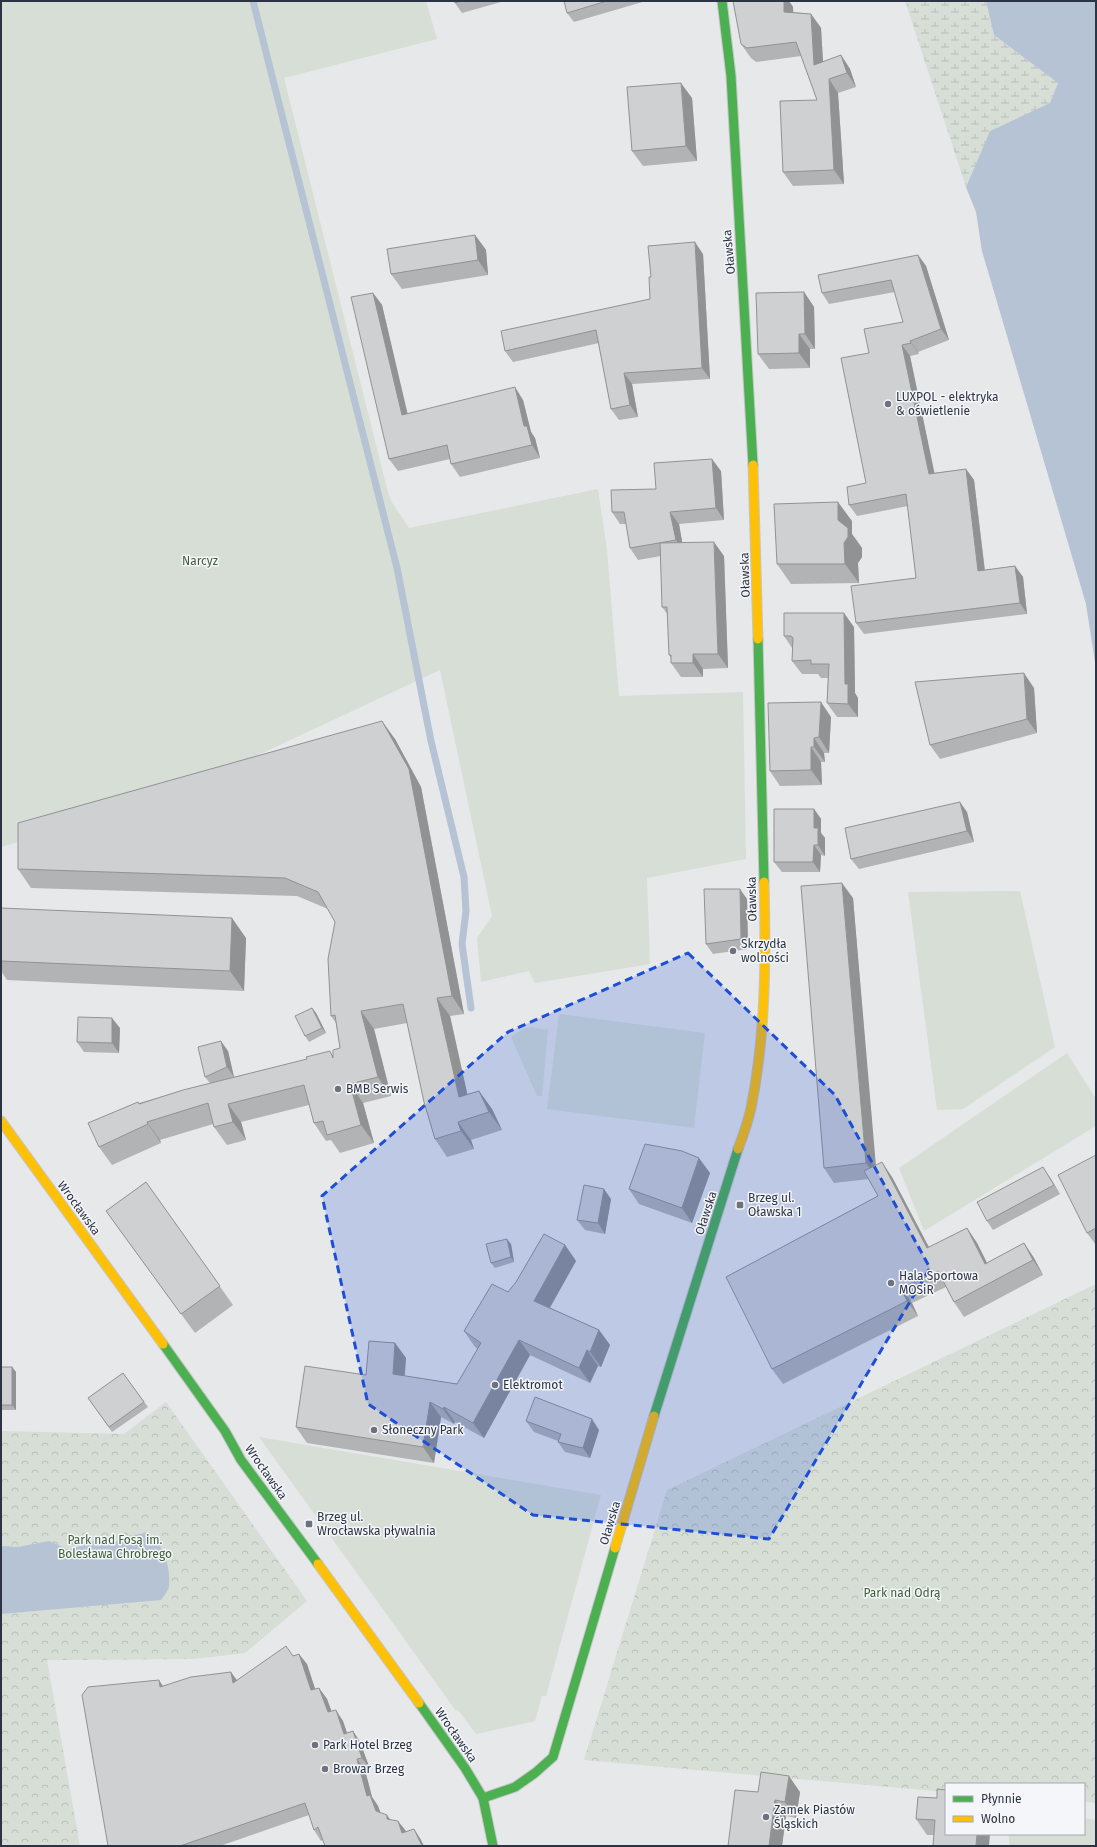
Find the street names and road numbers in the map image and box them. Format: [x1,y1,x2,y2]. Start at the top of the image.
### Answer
street label: Oławska [720,229,738,275]
street label: Oławska [737,552,753,598]
street label: Oławska [745,876,759,922]
street label: Wrocławska [55,1178,103,1238]
street label: Oławska [692,1189,720,1237]
street label: Wrocławska [242,1442,290,1502]
street label: Oławska [597,1499,623,1547]
street label: Wrocławska [432,1705,480,1765]

